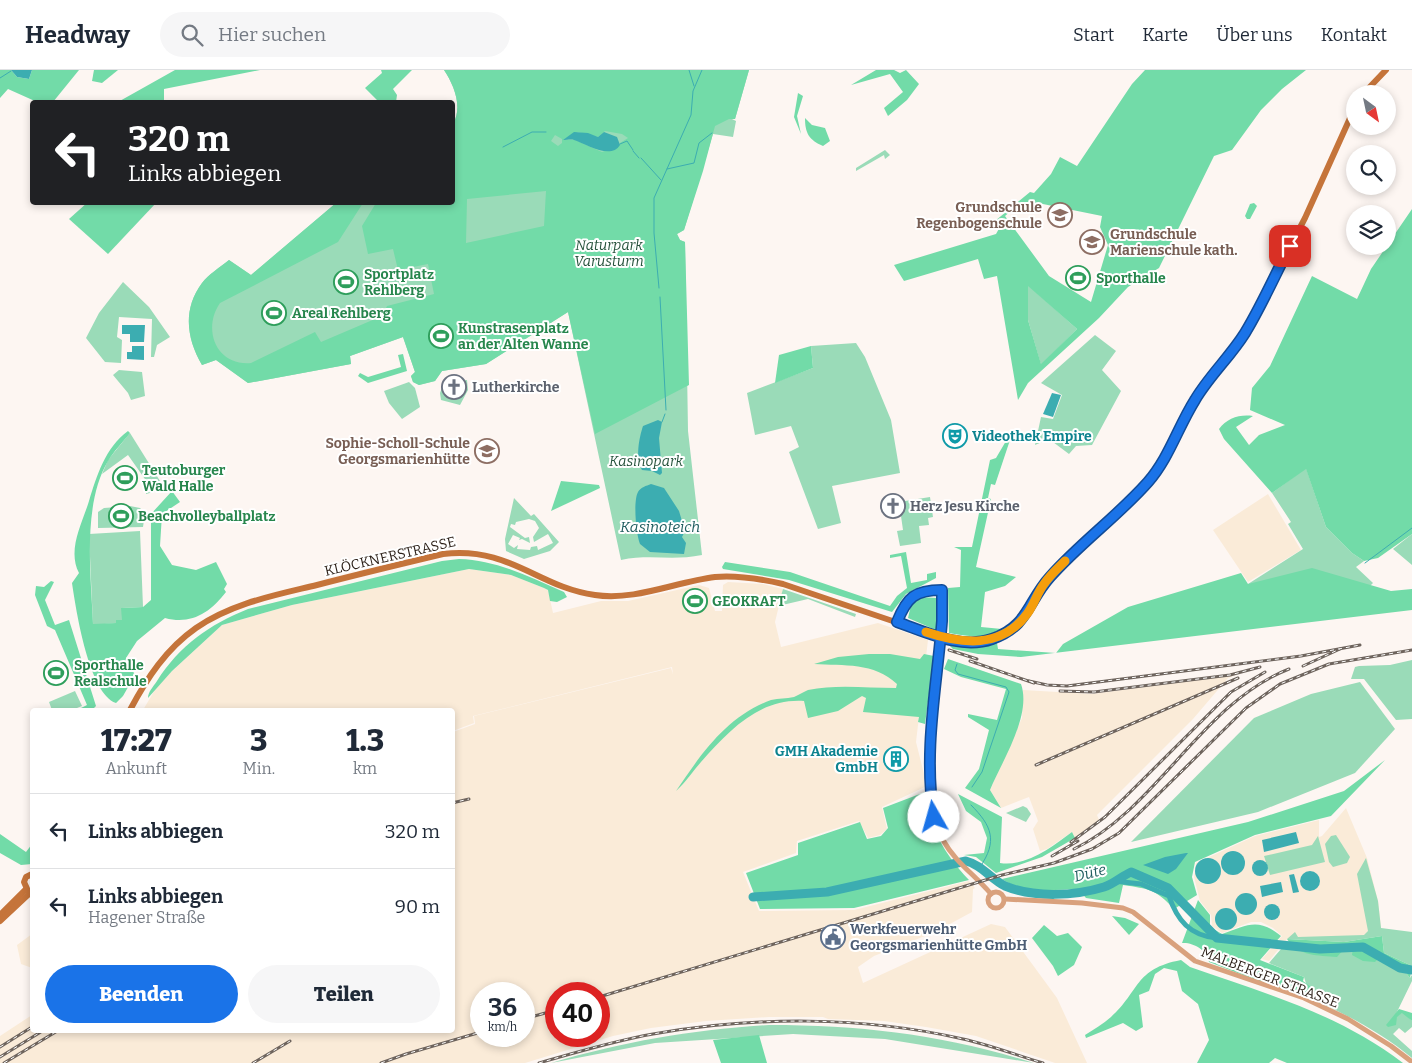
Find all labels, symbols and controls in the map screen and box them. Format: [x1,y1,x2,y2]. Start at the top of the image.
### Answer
search box [160,12,510,57]
text: Headway [25,21,130,49]
icon: search [178,21,206,49]
text: Hier suchen [218,23,326,46]
text: Start [1073,24,1114,46]
text: Karte [1142,24,1188,46]
text: Über uns [1216,24,1293,46]
text: Kontakt [1321,24,1387,46]
north arrow [1346,85,1396,135]
map controls [1346,85,1396,255]
text: 320 m [128,118,230,160]
icon: left [45,120,110,185]
button: search [1346,145,1396,195]
text: Links abbiegen [128,160,281,187]
place label: Grundschule Regenbogenschule [916,199,1042,232]
school or university icon: Grundschule Regenbogenschule [1047,202,1073,228]
button: layers [1346,205,1396,255]
pin [1269,225,1311,267]
place label: Grundschule Marienschule kath. [1110,226,1237,259]
school or university icon: Grundschule Marienschule kath. [1079,229,1105,255]
icon: arrive [1276,232,1304,260]
park label: Naturpark Varusturm [574,237,644,270]
sports icon: Sporthalle [1065,265,1091,291]
place label: Sportplatz Rehlberg [364,266,434,299]
sports icon: Sportplatz Rehlberg [333,269,359,295]
place label: Sporthalle [1096,270,1166,287]
sports icon: Areal Rehlberg [261,300,287,326]
place label: Areal Rehlberg [292,305,391,322]
place label: Kunstrasenplatz an der Alten Wanne [458,320,589,353]
sports icon: Kunstrasenplatz an der Alten Wanne [428,323,454,349]
church icon: Lutherkirche [441,374,467,400]
place label: Lutherkirche [472,379,560,396]
theatre icon: Videothek Empire [942,423,968,449]
place label: Videothek Empire [972,428,1092,445]
place label: Sophie-Scholl-Schule Georgsmarienhütte [325,435,470,468]
school or university icon: Sophie-Scholl-Schule Georgsmarienhütte [474,438,500,464]
park label: Kasinopark [609,453,683,470]
place label: Teutoburger Wald Halle [142,462,226,495]
sports icon: Teutoburger Wald Halle [112,465,138,491]
church icon: Herz Jesu Kirche [880,493,906,519]
place label: Herz Jesu Kirche [910,498,1020,515]
sports icon: Beachvolleyballplatz [108,503,134,529]
place label: Beachvolleyballplatz [138,508,276,525]
water label: Kasinoteich [620,518,700,536]
street label: KLÖCKNERSTRASSE [323,533,457,580]
sports icon: GEOKRAFT [682,588,708,614]
place label: GEOKRAFT [712,593,786,610]
place label: Sporthalle Realschule [74,657,147,690]
sports icon: Sporthalle Realschule [43,660,69,686]
text: 17:27 [101,723,172,759]
text: 3 [250,723,267,759]
text: 1.3 [346,723,384,759]
place label: GMH Akademie GmbH [775,743,878,776]
building icon: GMH Akademie GmbH [883,746,909,772]
text: Ankunft [105,759,167,778]
text: Min. [242,759,275,778]
text: km [353,759,377,778]
position arrow [907,790,959,842]
icon: left [45,817,73,845]
text: Links abbiegen [88,820,223,843]
text: 320 m [385,820,440,843]
water label: Düte [1072,860,1108,886]
text: Links abbiegen [88,885,223,908]
icon: left [45,892,73,920]
text: 90 m [395,895,440,918]
text: Hagener Straße [88,908,205,927]
place label: Werkfeuerwehr Georgsmarienhütte GmbH [850,921,1027,954]
public building icon: Werkfeuerwehr Georgsmarienhütte GmbH [820,924,846,950]
street label: MALBERGER STRASSE [1198,943,1341,1012]
button: Beenden [45,965,238,1023]
button: Teilen [248,965,440,1023]
speed limit sign: 40 [545,982,610,1047]
text: 36 [488,993,517,1023]
text: km/h [488,1020,517,1034]

